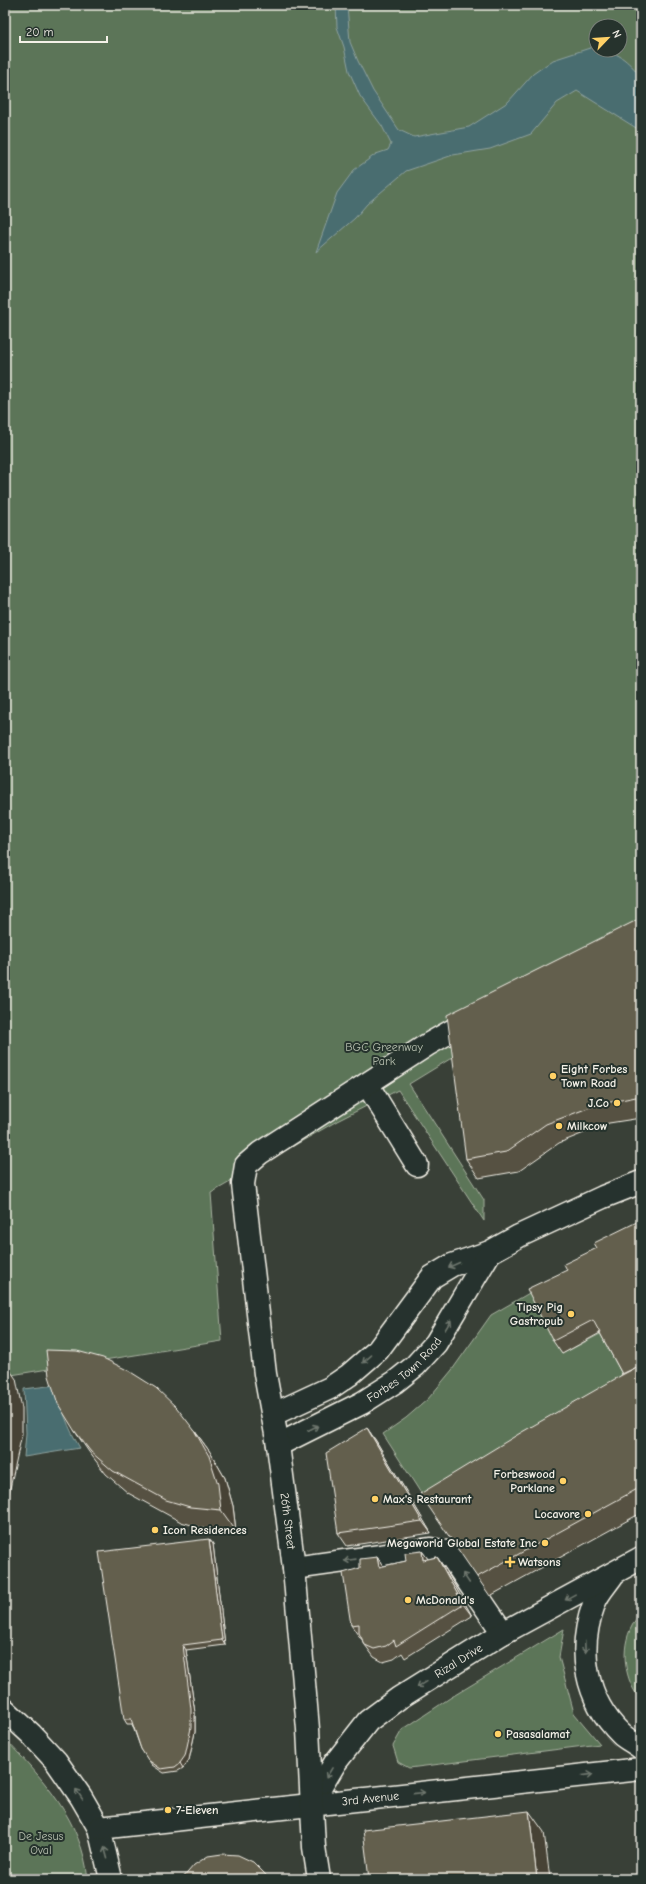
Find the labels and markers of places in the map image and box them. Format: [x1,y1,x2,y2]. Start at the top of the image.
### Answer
place label: Eight Forbes Town Road [561,1062,627,1090]
marker: Eight Forbes Town Road [548,1071,558,1081]
place label: J.Co [588,1096,609,1110]
marker: J.Co [612,1098,622,1108]
place label: Milkcow [567,1119,607,1133]
marker: Milkcow [554,1121,564,1131]
place label: Tipsy Pig Gastropub [510,1300,563,1328]
marker: Tipsy Pig Gastropub [566,1309,576,1319]
place label: Forbeswood Parklane [494,1467,555,1495]
marker: Forbeswood Parklane [558,1476,568,1486]
place label: Max's Restaurant [383,1492,473,1506]
marker: Max's Restaurant [370,1494,380,1504]
place label: Locavore [534,1507,580,1521]
marker: Locavore [583,1509,593,1519]
place label: Icon Residences [163,1523,247,1537]
marker: Icon Residences [150,1525,160,1535]
place label: Megaworld Global Estate Inc [387,1536,537,1550]
marker: Megaworld Global Estate Inc [540,1538,550,1548]
place label: Watsons [518,1555,561,1569]
marker: Watsons [505,1557,515,1567]
place label: McDonald's [416,1593,474,1607]
marker: McDonald's [403,1595,413,1605]
place label: Pasasalamat [506,1727,571,1741]
marker: Pasasalamat [493,1729,503,1739]
place label: 7-Eleven [176,1803,219,1817]
marker: 7-Eleven [163,1805,173,1815]

